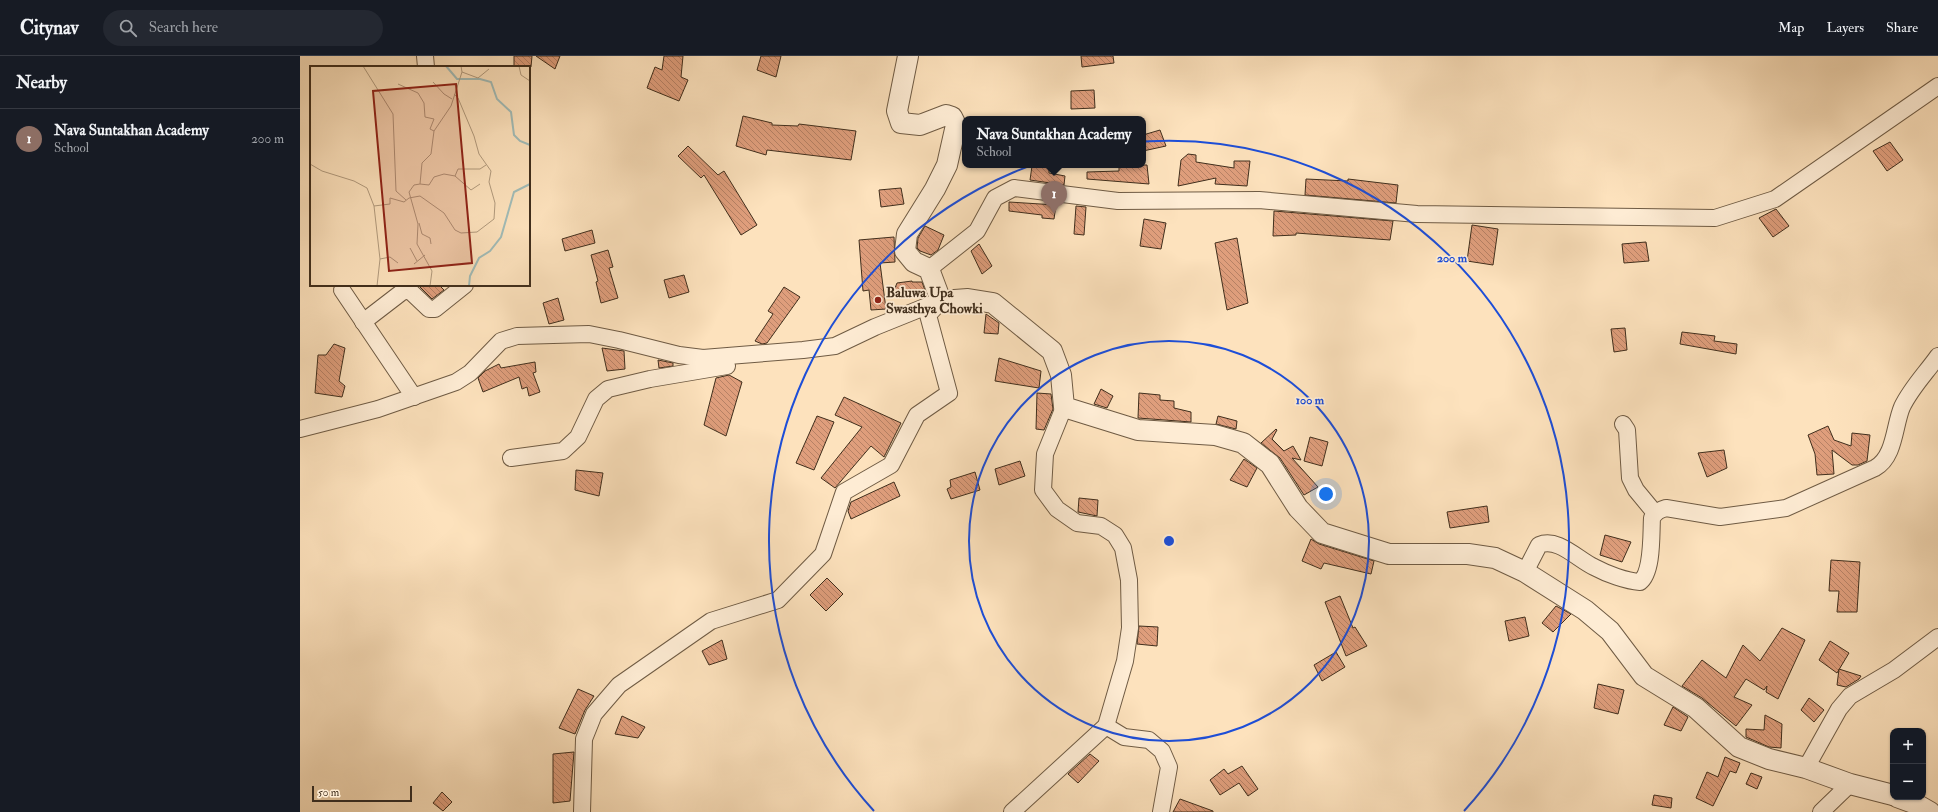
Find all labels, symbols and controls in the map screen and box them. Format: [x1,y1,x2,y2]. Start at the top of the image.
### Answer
search box [103,10,383,46]
text: Citynav [20,16,79,40]
icon: search [117,17,139,39]
text: Search here [149,18,218,37]
text: Map [1778,19,1804,36]
text: Layers [1826,19,1864,36]
text: Share [1886,19,1918,36]
inset map [310,66,530,286]
text: Nearby [16,72,67,93]
popup [962,116,1146,168]
text: Nava Suntakhan Academy [54,121,209,140]
text: Nava Suntakhan Academy [977,125,1131,144]
text: 1 [27,131,31,147]
text: 200 m [251,131,284,147]
text: School [54,140,89,156]
text: School [977,144,1012,160]
pin: 1 [1041,181,1067,214]
text: 200 m [1437,251,1468,266]
place label: Baluwa Upa Swasthya Chowki [886,284,983,318]
marker: Baluwa Upa Swasthya Chowki [873,295,883,305]
text: 100 m [1296,393,1325,408]
your location [1316,484,1336,504]
centre of rings [1162,534,1176,548]
map controls [1890,728,1926,800]
button: + [1890,728,1926,764]
button: − [1890,764,1926,800]
scale bar [312,784,412,803]
text: 50 m [318,786,339,799]

